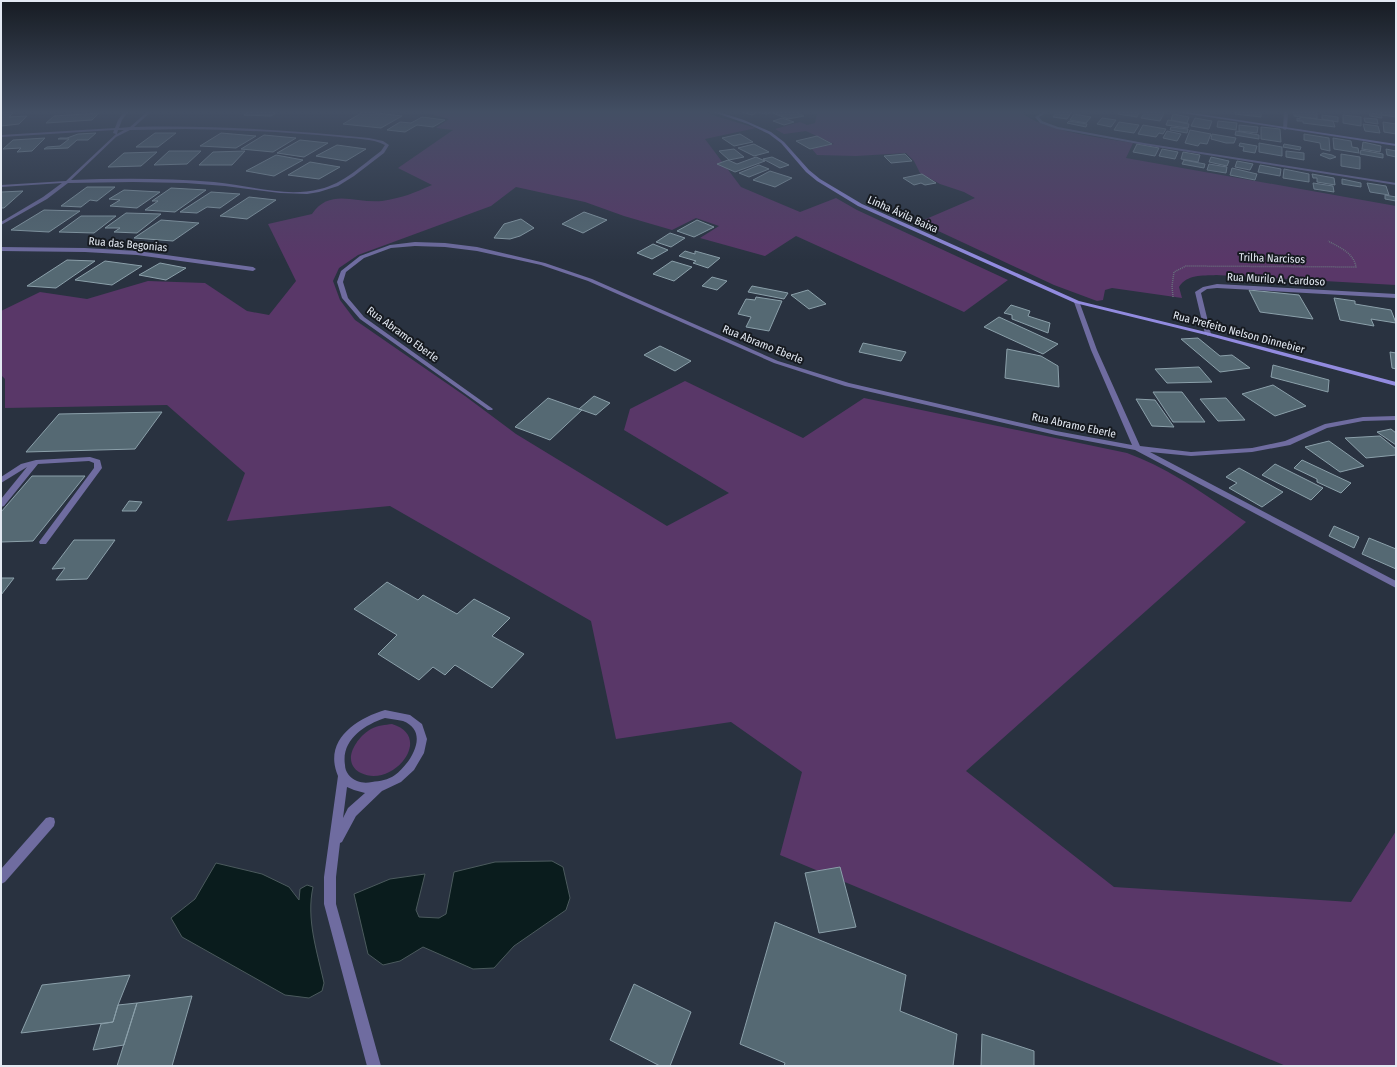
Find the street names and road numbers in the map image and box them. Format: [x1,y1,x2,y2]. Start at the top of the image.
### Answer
street label: Linha Ávila Baixa [866,192,940,236]
street label: Rua das Begonias [88,235,168,254]
street label: Trilha Narcisos [1239,251,1306,266]
street label: Rua Murilo A. Cardoso [1226,270,1326,289]
street label: Rua Abramo Eberle [364,304,441,365]
street label: Rua Prefeito Nelson Dinnebier [1172,309,1306,356]
street label: Rua Abramo Eberle [721,322,805,367]
street label: Rua Abramo Eberle [1031,410,1117,441]

